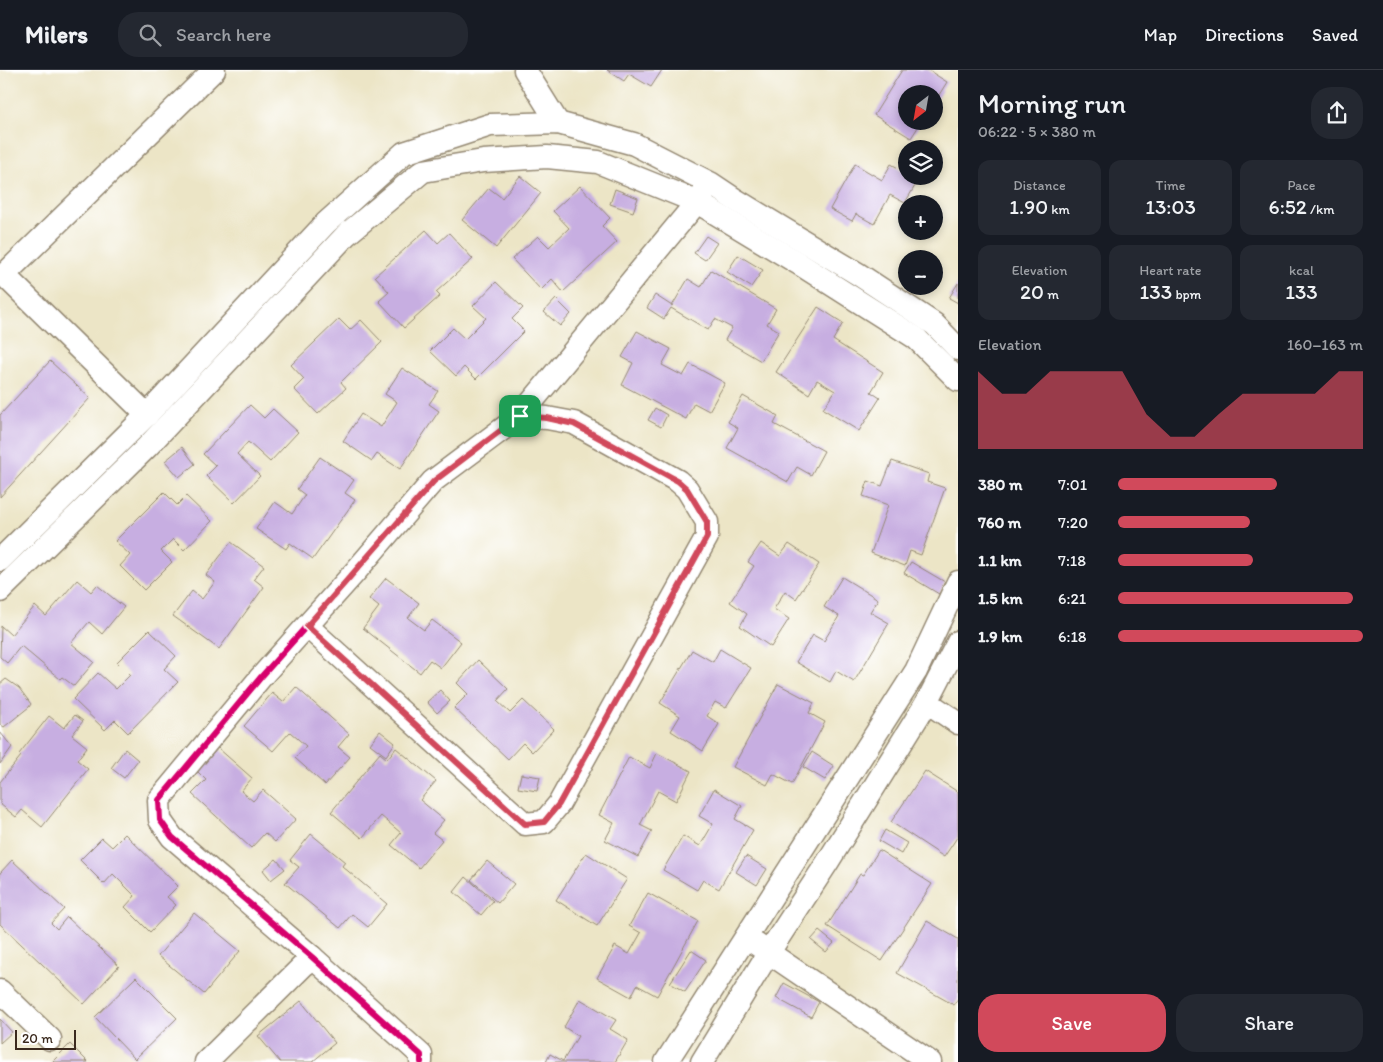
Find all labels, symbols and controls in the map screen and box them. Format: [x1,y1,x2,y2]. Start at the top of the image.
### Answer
search box [118,12,468,57]
text: Milers [25,20,88,49]
icon: search [136,21,164,49]
text: Search here [176,23,271,46]
text: Map [1144,24,1177,46]
text: Directions [1205,24,1284,46]
text: Saved [1312,24,1358,46]
north arrow [898,85,942,130]
map controls [898,85,943,295]
text: Morning run [978,86,1126,120]
button: share [1311,87,1363,139]
text: 06:22 · 5 × 380 m [978,122,1096,141]
button: layers [898,140,943,185]
text: Distance [1013,177,1066,194]
text: Time [1156,177,1185,194]
text: Pace [1287,177,1316,194]
text: 1.90 [1009,194,1048,219]
text: 13:03 [1145,194,1196,219]
text: 6:52 [1269,194,1307,219]
button: + [898,195,943,240]
text: km [1048,201,1070,218]
text: /km [1307,201,1334,218]
button: − [898,250,943,295]
text: Elevation [1012,262,1067,279]
text: Heart rate [1140,262,1201,279]
text: kcal [1289,262,1314,279]
text: 20 [1020,279,1044,304]
text: 133 [1140,279,1172,304]
text: 133 [1285,279,1318,304]
text: m [1044,286,1059,303]
text: bpm [1172,286,1201,303]
text: Elevation [978,335,1042,354]
text: 160–163 m [1287,335,1363,354]
pin [499,395,541,437]
icon: arrive [506,402,534,430]
text: 380 m [978,475,1022,494]
text: 7:01 [1058,475,1087,494]
text: 760 m [978,513,1021,532]
text: 7:20 [1058,513,1088,532]
text: 1.1 km [978,551,1022,570]
text: 7:18 [1058,551,1086,570]
text: 1.5 km [978,589,1023,608]
text: 6:21 [1058,589,1086,608]
text: 1.9 km [978,627,1022,646]
text: 6:18 [1058,627,1087,646]
button: Save [978,994,1166,1052]
button: Share [1176,994,1363,1052]
scale bar [15,1027,76,1050]
text: 20 m [22,1030,53,1047]

